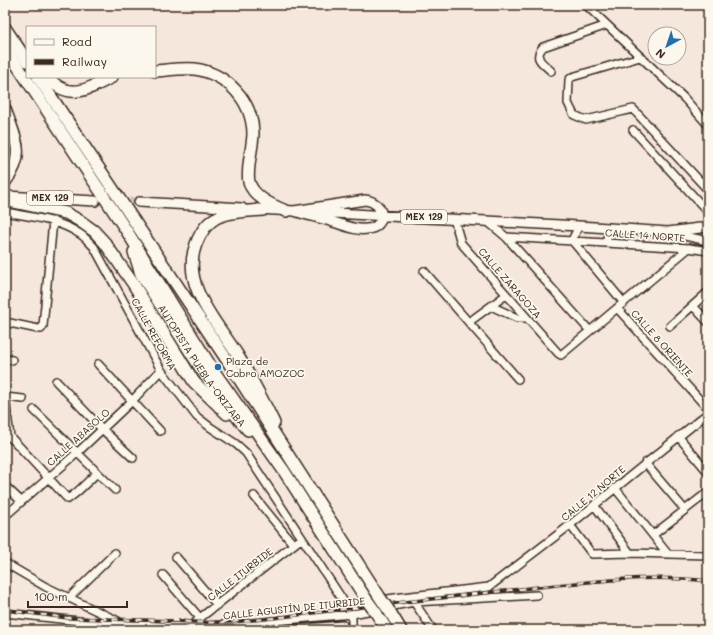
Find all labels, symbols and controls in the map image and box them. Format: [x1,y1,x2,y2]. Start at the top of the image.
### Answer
legend [26,26,156,78]
north arrow [647,26,687,66]
text: Road [62,33,92,49]
text: N [652,46,668,62]
text: Railway [62,53,107,69]
road number: MEX 129 [27,191,73,205]
road number: MEX 129 [401,210,447,224]
street label: CALLE 14 NORTE [605,225,686,245]
street label: CALLE ZARAGOZA [475,245,545,321]
street label: CALLE REFORMA [128,295,180,373]
street label: AUTOPISTA PUEBLA-ORIZABA [155,302,249,430]
street label: CALLE 8 ORIENTE [628,306,696,380]
place label: Plaza de Cobro AMOZOC [226,354,304,380]
marker: Plaza de Cobro AMOZOC [213,362,223,372]
street label: CALLE ABASOLO [43,405,113,469]
street label: CALLE 12 NORTE [558,462,628,524]
street label: CALLE ITURBIDE [204,544,276,604]
scale bar [28,583,127,609]
text: 100 m [34,588,68,604]
street label: CALLE AGUSTÍN DE ITURBIDE [222,594,366,622]

